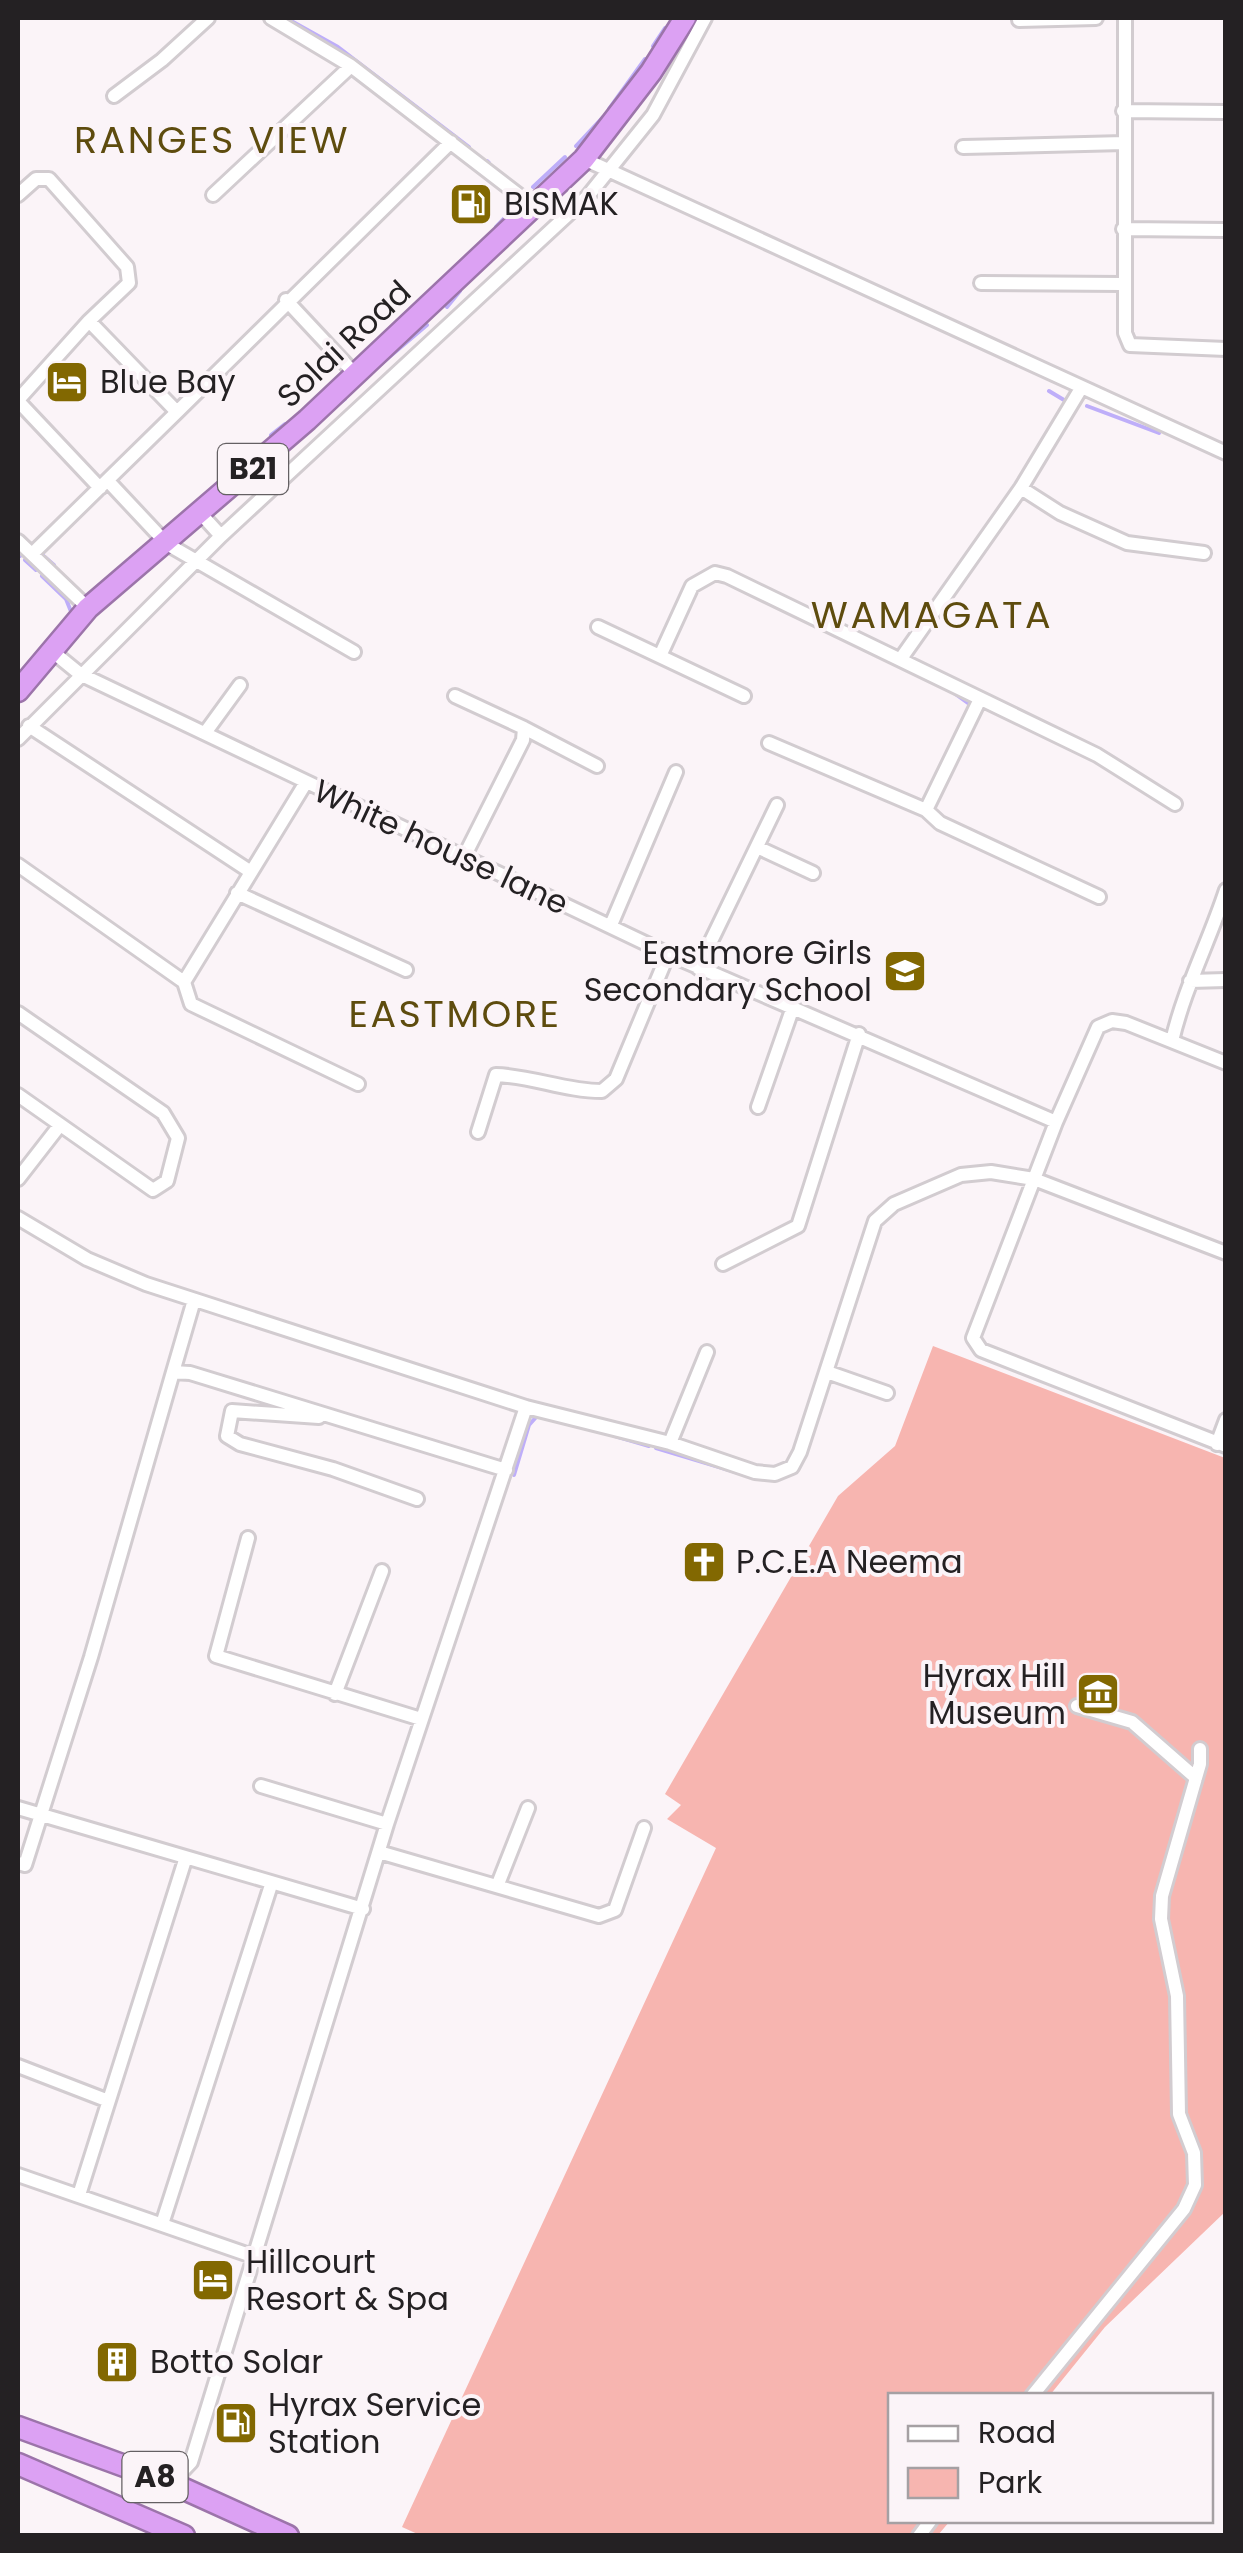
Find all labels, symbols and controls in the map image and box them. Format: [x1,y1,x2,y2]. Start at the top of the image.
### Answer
district label: RANGES VIEW [74,113,350,166]
fuel station icon: BISMAK [448,181,494,227]
place label: BISMAK [504,181,619,226]
street label: Solai Road [267,270,421,418]
hotel icon: Blue Bay [44,359,90,405]
place label: Blue Bay [100,359,236,404]
road number: B21 [218,444,288,494]
district label: WAMAGATA [811,588,1053,641]
street label: White house lane [307,768,576,925]
place label: Eastmore Girls Secondary School [584,930,872,1012]
school or university icon: Eastmore Girls Secondary School [882,948,928,994]
district label: EASTMORE [348,987,562,1040]
church icon: P.C.E.A Neema [681,1539,727,1585]
place label: P.C.E.A Neema [736,1539,963,1584]
place label: Hyrax Hill Museum [923,1653,1066,1735]
museum icon: Hyrax Hill Museum [1075,1671,1121,1717]
place label: Hillcourt Resort & Spa [246,2239,449,2321]
hotel icon: Hillcourt Resort & Spa [190,2257,236,2303]
building icon: Botto Solar [94,2339,140,2385]
place label: Botto Solar [150,2339,323,2384]
place label: Hyrax Service Station [268,2382,481,2464]
legend [888,2393,1213,2523]
fuel station icon: Hyrax Service Station [213,2400,259,2446]
text: Road [978,2411,1056,2454]
road number: A8 [122,2452,188,2502]
text: Park [978,2461,1043,2504]

